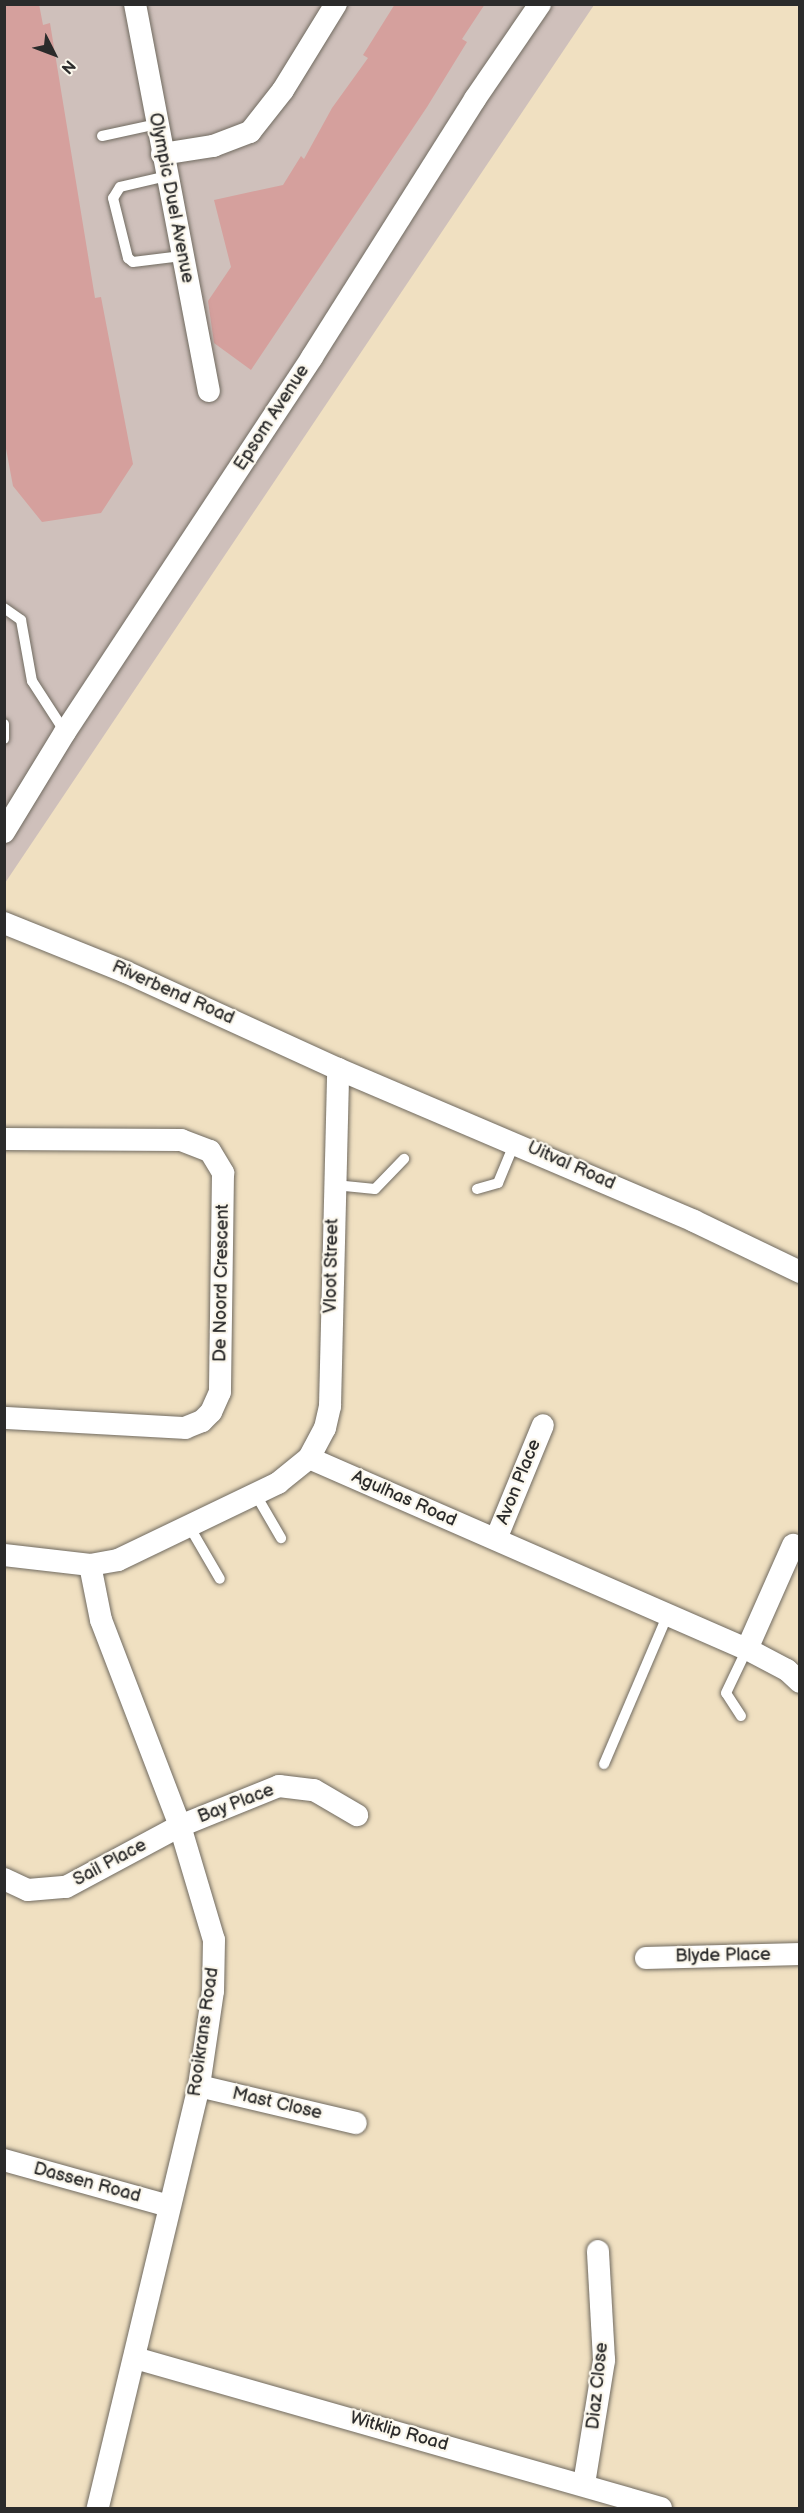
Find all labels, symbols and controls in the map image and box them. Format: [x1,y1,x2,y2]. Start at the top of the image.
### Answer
north arrow [24,24,84,84]
text: N [57,56,79,77]
street label: Olympic Duel Avenue [144,111,198,285]
street label: Epsom Avenue [230,361,314,475]
street label: Riverbend Road [108,956,238,1030]
street label: Uitval Road [524,1137,618,1195]
street label: De Noord Crescent [210,1204,234,1362]
street label: Vloot Street [320,1218,344,1314]
street label: Avon Place [492,1436,546,1528]
street label: Agulhas Road [348,1466,460,1532]
street label: Bay Place [194,1779,278,1829]
street label: Sail Place [70,1835,150,1891]
street label: Blyde Place [675,1944,771,1968]
street label: Rooikrans Road [184,1966,224,2098]
street label: Mast Close [230,2083,324,2125]
street label: Dassen Road [31,2158,143,2208]
street label: Diaz Close [583,2341,613,2431]
street label: Witklip Road [347,2408,451,2456]

